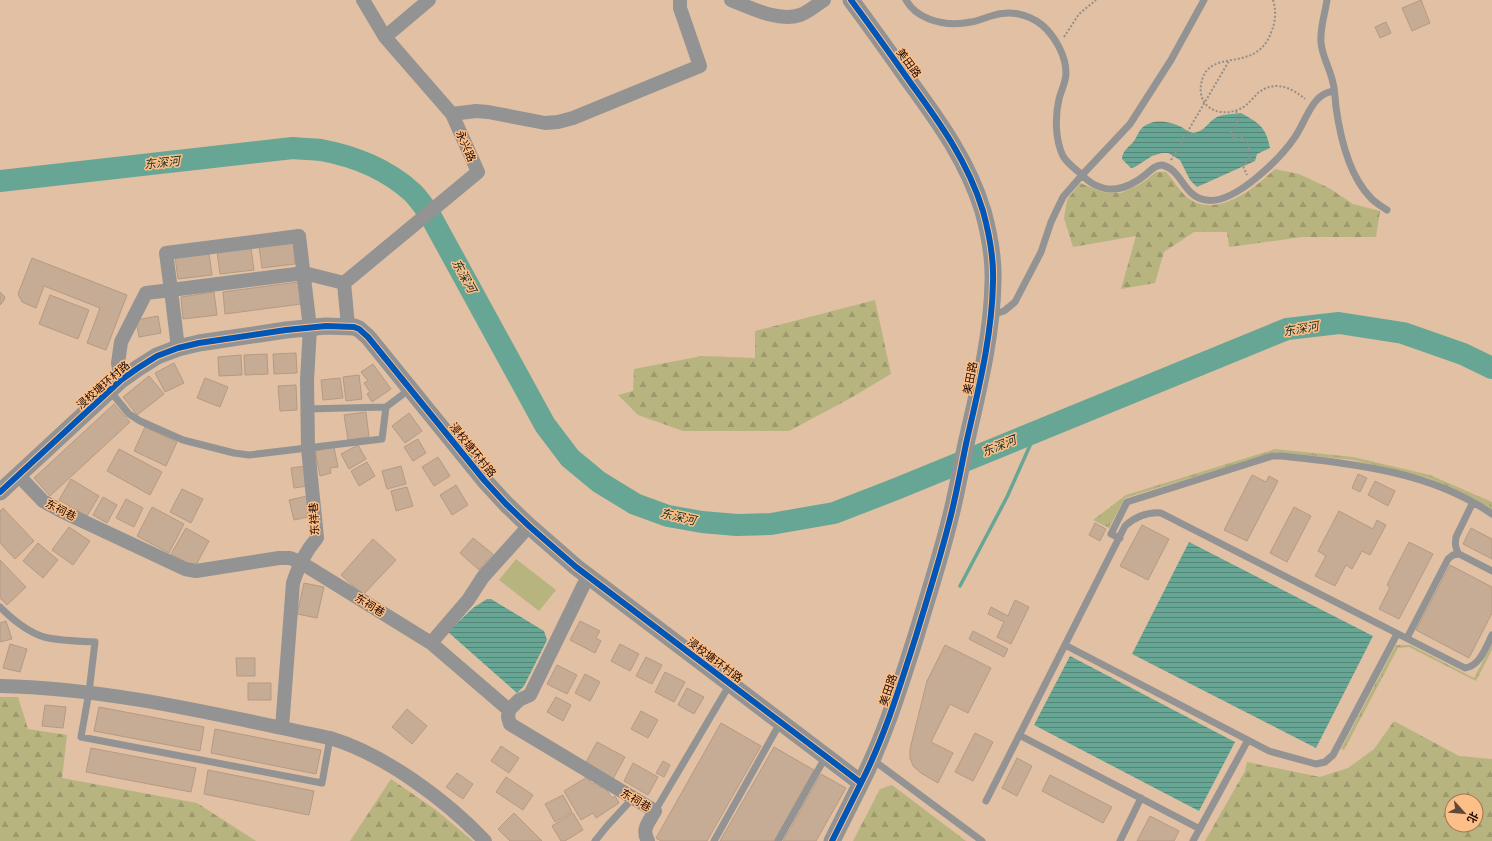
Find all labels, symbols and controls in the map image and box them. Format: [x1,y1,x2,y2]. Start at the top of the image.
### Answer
street label: 美田路 [893,46,924,81]
street label: 永兴路 [452,128,479,164]
water label: 东深河 [143,153,183,174]
water label: 东深河 [447,256,481,298]
water label: 东深河 [1282,318,1322,341]
street label: 浸校塘环村路 [74,358,133,413]
street label: 美田路 [960,360,981,396]
street label: 浸校塘环村路 [446,420,499,481]
water label: 东深河 [979,431,1021,461]
street label: 东祠巷 [43,496,79,525]
street label: 东祥巷 [306,502,323,536]
water label: 东深河 [658,505,699,530]
street label: 东祠巷 [352,590,388,621]
street label: 浸校塘环村路 [684,635,746,686]
street label: 美田路 [876,672,901,708]
street label: 东祠巷 [618,786,654,815]
north arrow [1444,793,1484,833]
text: 北 [1463,809,1482,826]

